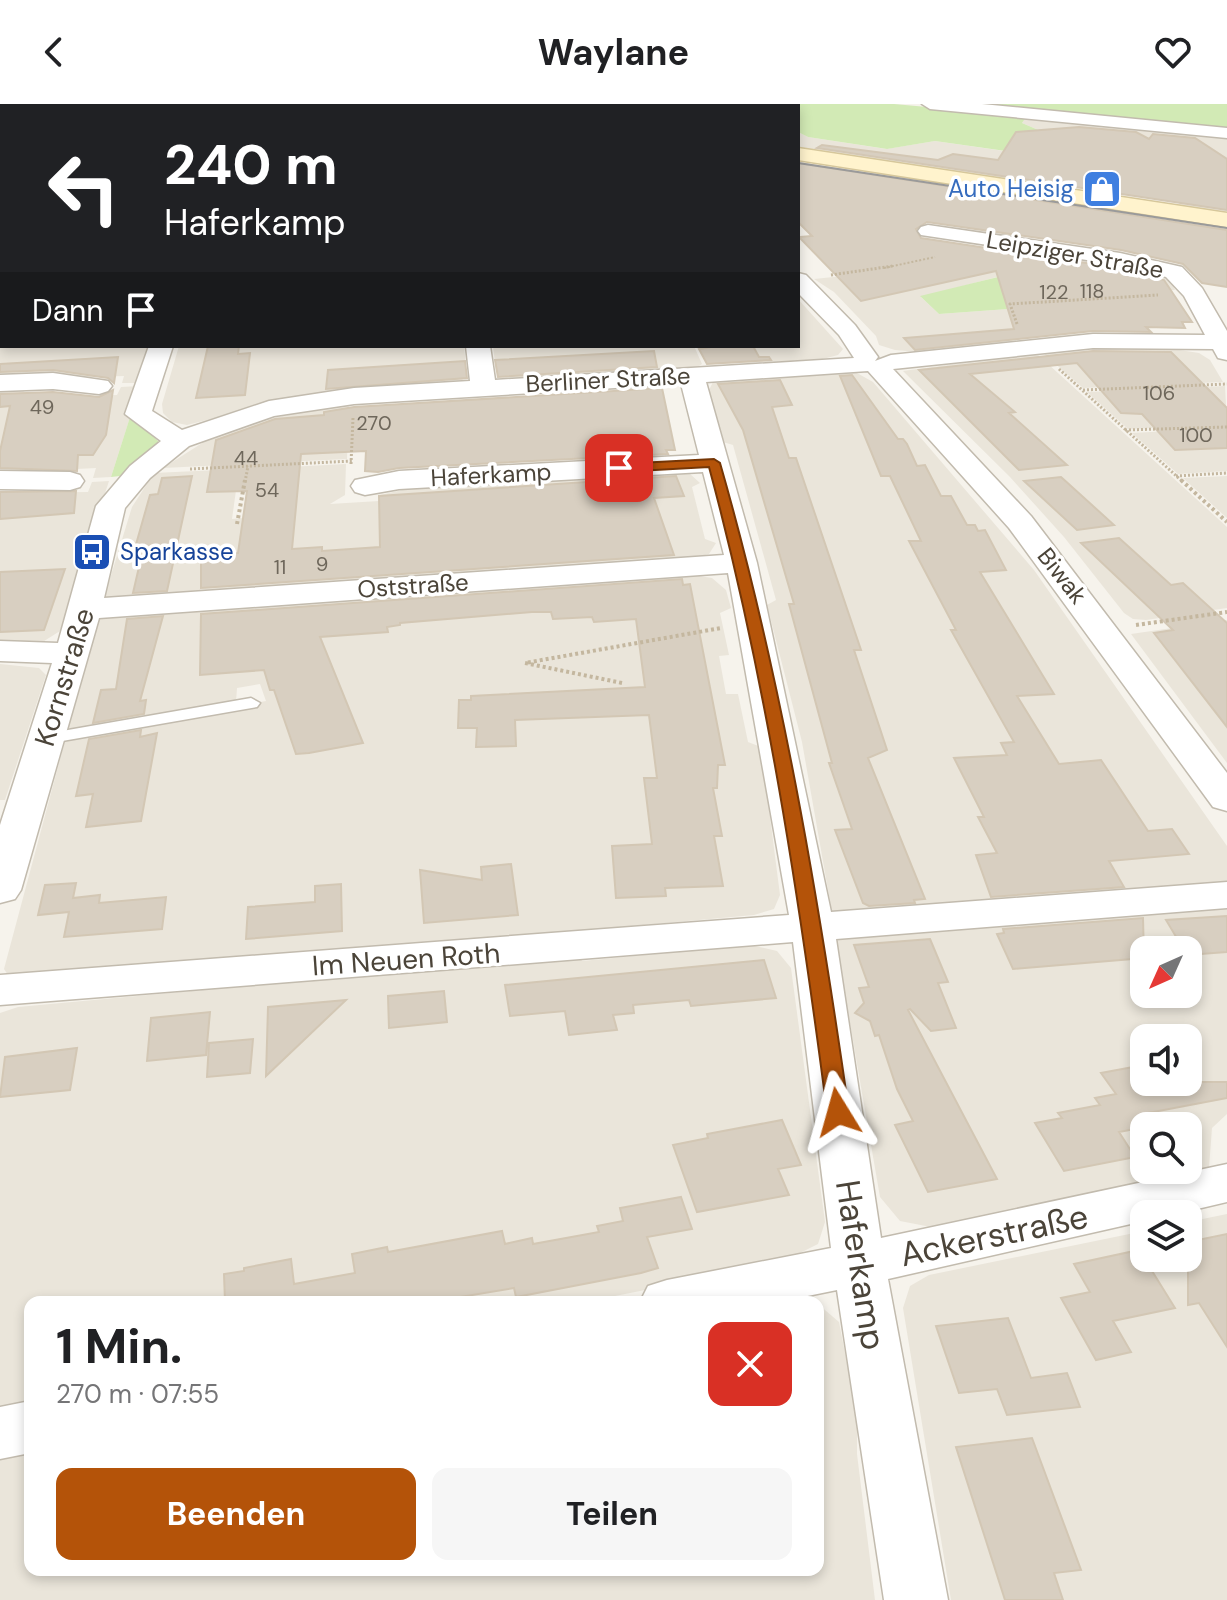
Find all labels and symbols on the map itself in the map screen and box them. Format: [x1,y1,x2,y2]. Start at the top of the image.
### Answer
shop icon: Auto Heisig [1081,168,1123,210]
place label: Auto Heisig [948,173,1074,204]
street label: Leipziger Straße [984,224,1166,285]
house number: 118 [1080,278,1104,304]
house number: 122 [1039,279,1069,305]
street label: Berliner Straße [525,360,691,399]
house number: 106 [1143,380,1175,406]
house number: 49 [30,394,54,420]
house number: 270 [356,410,392,436]
house number: 100 [1179,422,1213,448]
pin [585,434,653,502]
house number: 44 [234,445,258,471]
street label: Haferkamp [430,456,552,493]
house number: 54 [255,477,279,503]
bus stop icon: Sparkasse [71,531,113,573]
place label: Sparkasse [120,536,234,567]
street label: Biwak [1031,541,1094,610]
house number: 9 [316,551,328,577]
house number: 11 [274,554,286,580]
street label: Oststraße [356,566,470,605]
street label: Kornstraße [26,604,103,751]
street label: Im Neuen Roth [311,934,501,985]
north arrow [1130,936,1202,1008]
position arrow [796,1070,880,1154]
street label: Haferkamp [825,1177,896,1353]
street label: Ackerstraße [896,1194,1092,1277]

